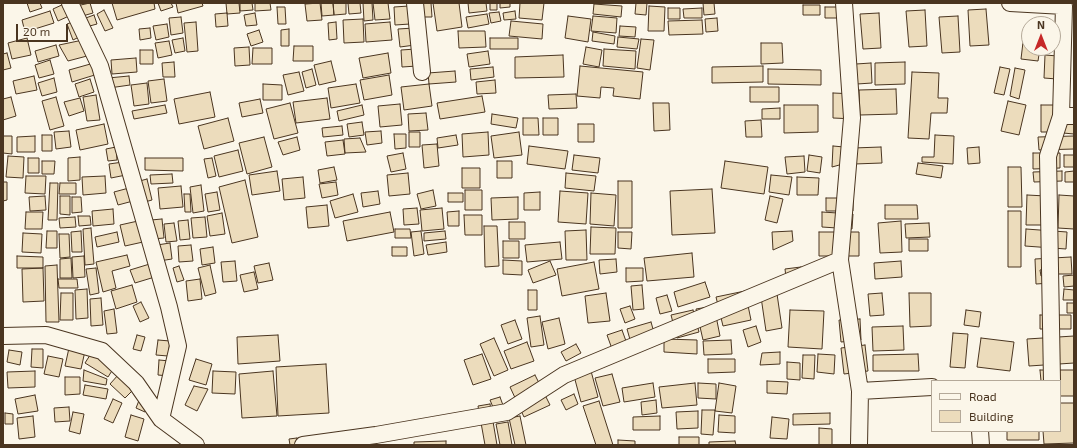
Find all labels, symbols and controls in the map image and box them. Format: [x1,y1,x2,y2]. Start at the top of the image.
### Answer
scale bar [18,16,70,42]
north arrow [1021,16,1061,56]
text: N [1037,18,1045,31]
text: 20 m [23,24,50,38]
legend [931,380,1061,432]
text: Road [969,389,997,403]
text: Building [969,409,1013,423]

